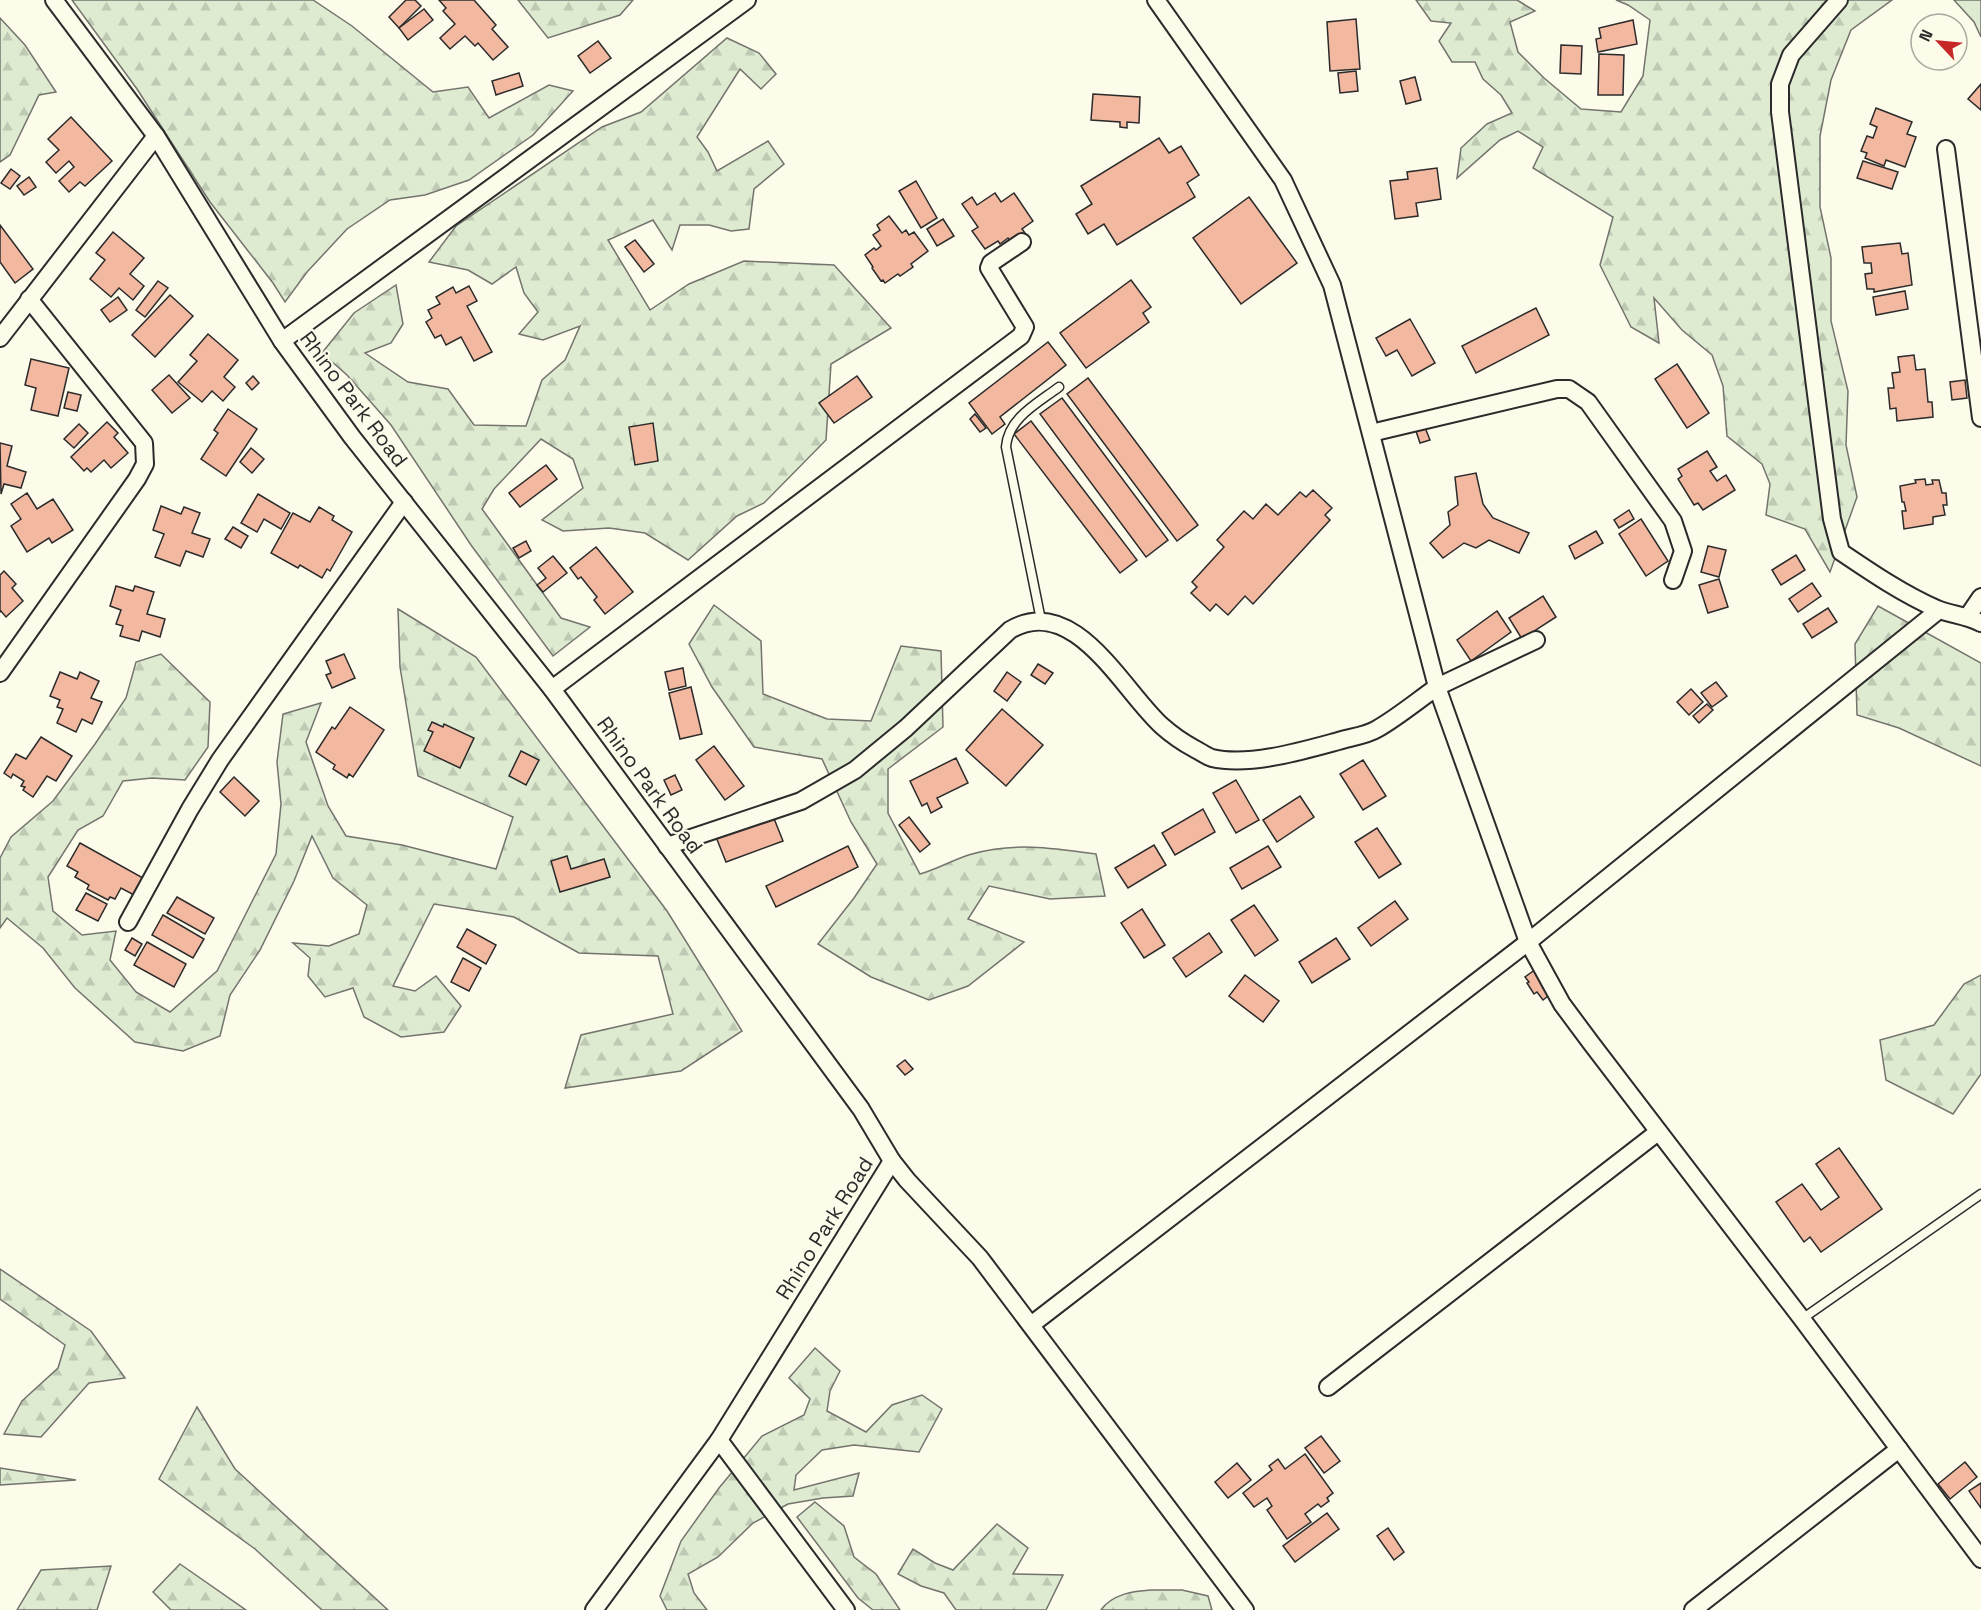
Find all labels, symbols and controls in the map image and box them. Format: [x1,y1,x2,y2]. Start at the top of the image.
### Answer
north arrow [1909,12,1969,72]
text: N [1914,26,1938,45]
street label: Rhino Park Road [294,326,414,472]
street label: Rhino Park Road [591,711,709,859]
street label: Rhino Park Road [769,1152,879,1304]

